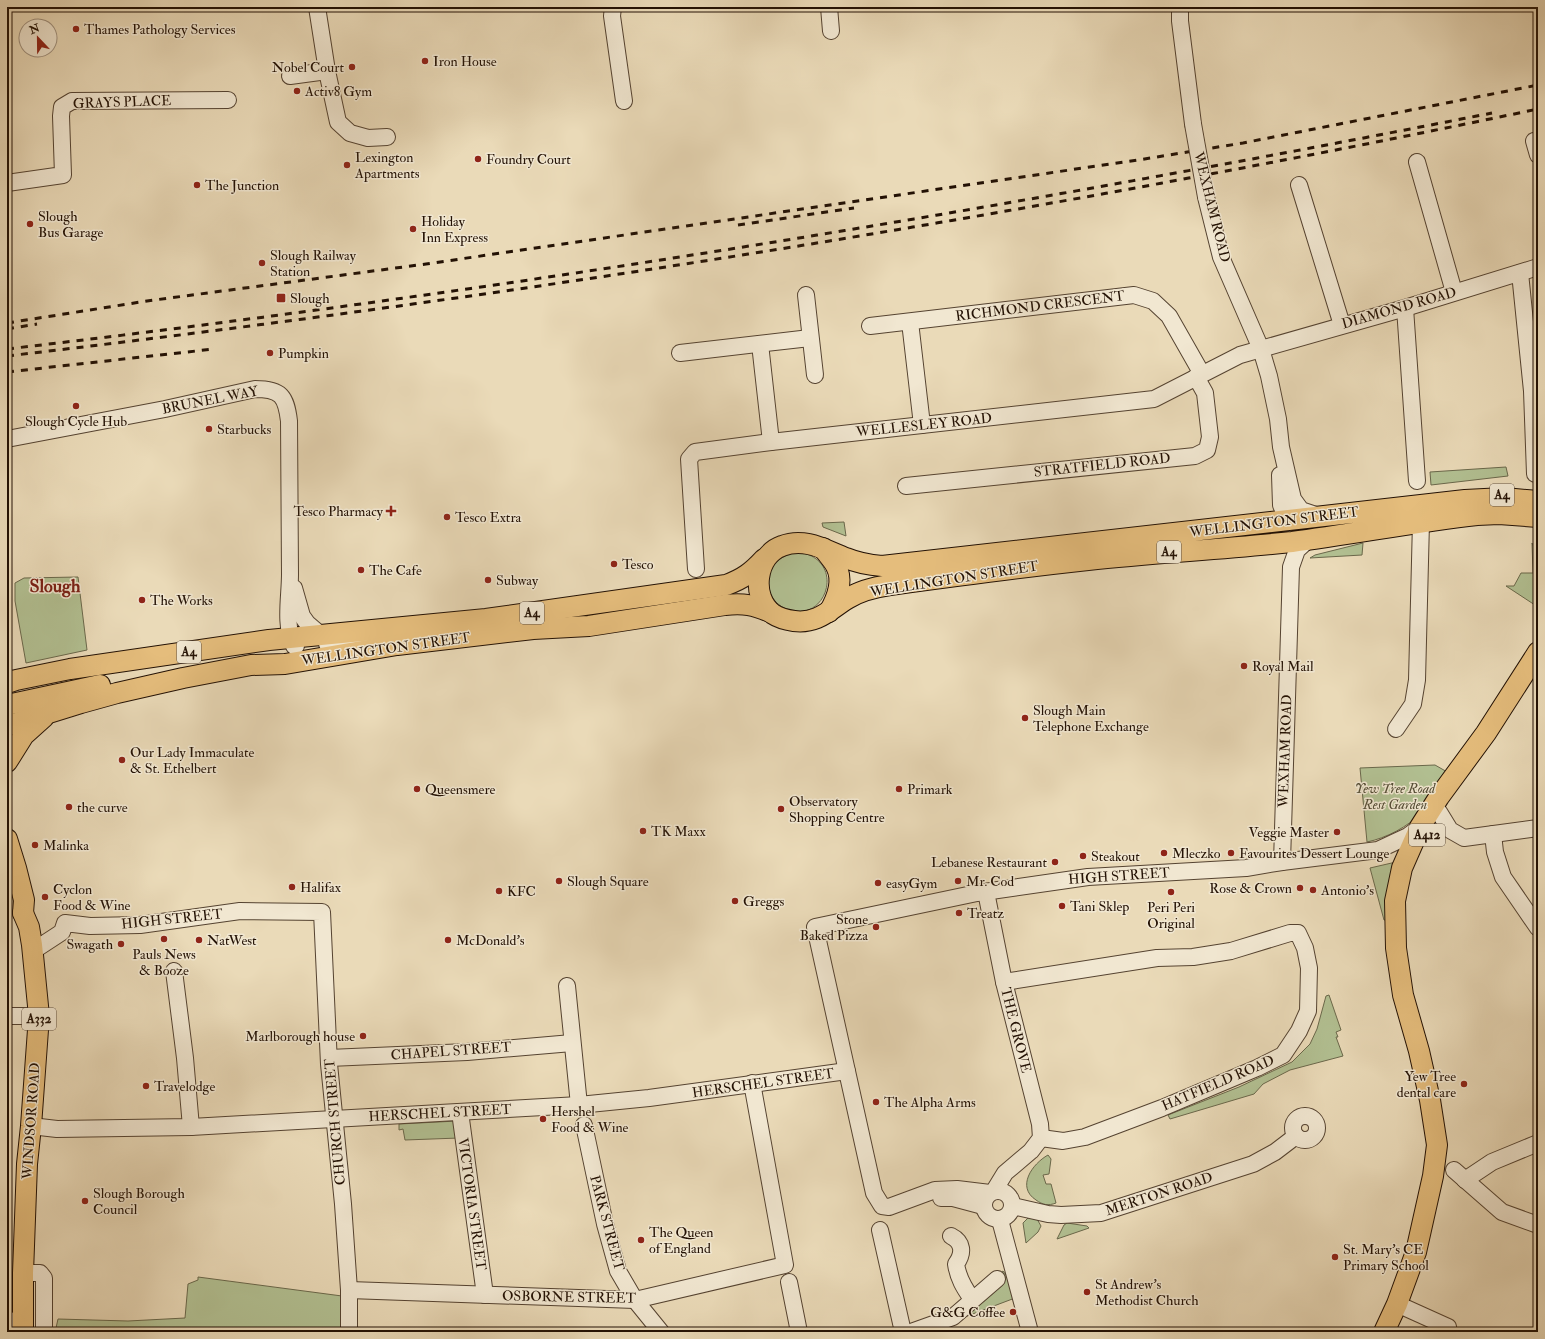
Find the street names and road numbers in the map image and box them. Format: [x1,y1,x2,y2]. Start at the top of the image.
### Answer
street label: GRAYS PLACE [73,92,171,112]
street label: WEXHAM ROAD [1190,149,1234,264]
street label: DIAMOND ROAD [1340,283,1458,333]
street label: RICHMOND CRESCENT [954,287,1126,325]
street label: BRUNEL WAY [160,382,260,418]
street label: WELLESLEY ROAD [854,409,993,441]
street label: STRATFIELD ROAD [1033,449,1171,481]
road number: A4 [1490,484,1514,506]
street label: WELLINGTON STREET [1187,503,1360,541]
road number: A4 [1157,541,1181,563]
street label: WELLINGTON STREET [868,557,1040,601]
road number: A4 [520,602,544,624]
street label: WELLINGTON STREET [300,629,472,669]
road number: A4 [177,641,201,663]
street label: WEXHAM ROAD [1274,694,1295,809]
road number: A412 [1409,824,1445,846]
street label: HIGH STREET [1068,864,1171,888]
street label: HIGH STREET [120,905,224,933]
street label: THE GROVE [997,986,1035,1074]
road number: A332 [22,1008,56,1030]
street label: CHAPEL STREET [390,1038,512,1064]
street label: HATFIELD ROAD [1159,1052,1277,1114]
street label: CHURCH STREET [321,1058,349,1186]
street label: WINDSOR ROAD [18,1062,44,1181]
street label: HERSCHEL STREET [691,1065,836,1101]
street label: HERSCHEL STREET [368,1101,512,1125]
street label: VICTORIA STREET [454,1137,490,1272]
street label: MERTON ROAD [1103,1169,1215,1219]
street label: PARK STREET [586,1173,628,1273]
street label: OSBORNE STREET [502,1287,637,1307]

